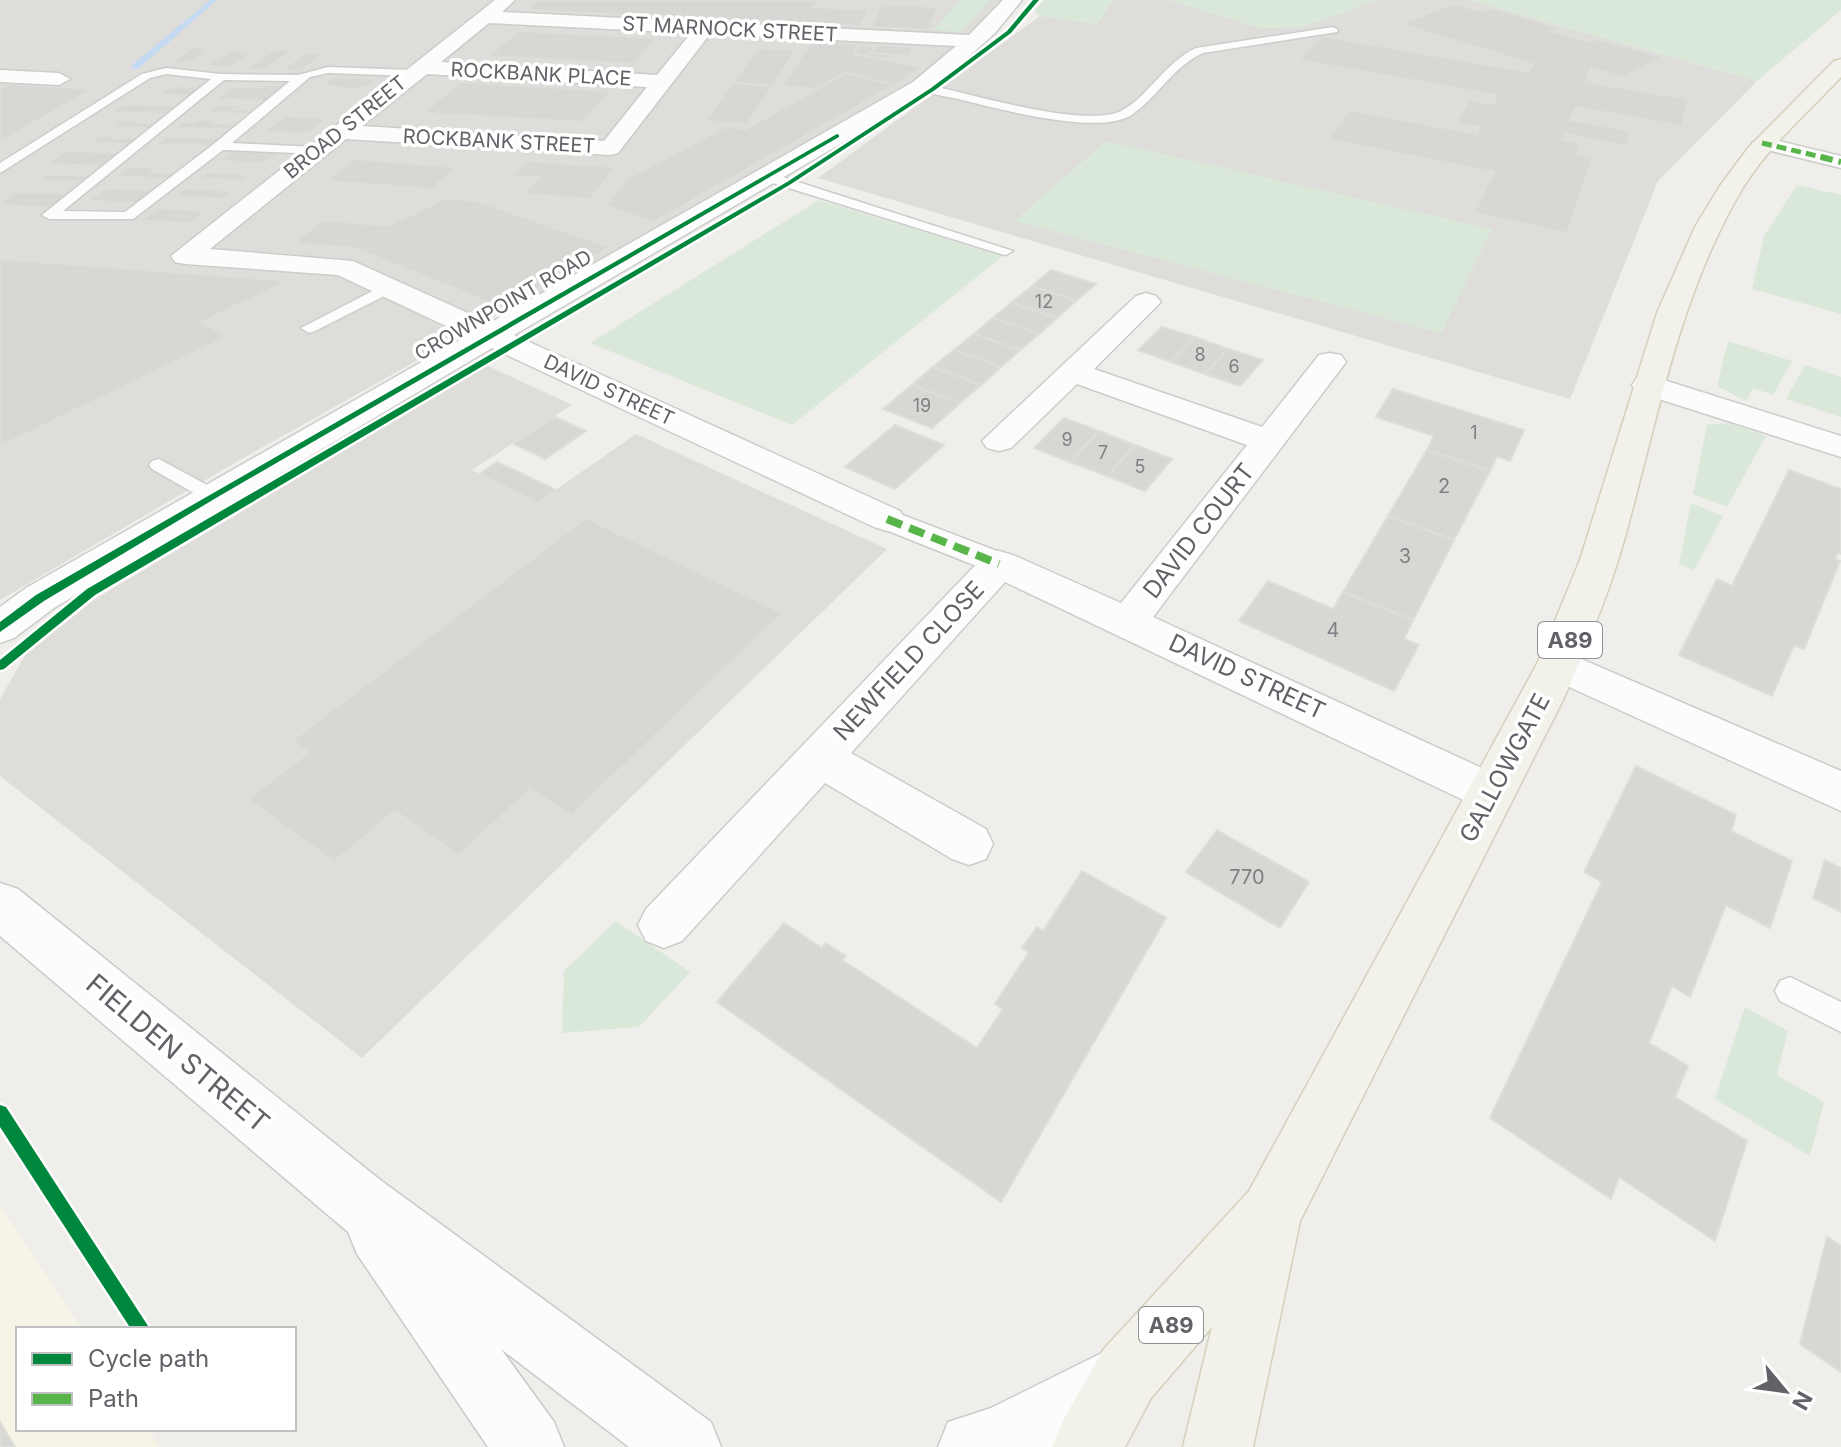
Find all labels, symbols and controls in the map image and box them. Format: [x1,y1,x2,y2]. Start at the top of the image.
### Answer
street label: ST MARNOCK STREET [622,11,838,47]
street label: ROCKBANK PLACE [450,57,632,91]
street label: BROAD STREET [279,70,411,184]
street label: ROCKBANK STREET [402,124,596,158]
street label: CROWNPOINT ROAD [410,245,596,365]
house number: 12 [1035,291,1053,312]
house number: 8 [1194,344,1206,365]
street label: DAVID STREET [540,349,678,431]
house number: 6 [1228,356,1240,377]
house number: 19 [913,395,931,416]
house number: 1 [1470,422,1478,443]
house number: 9 [1061,429,1073,450]
house number: 7 [1098,442,1108,463]
house number: 5 [1135,456,1145,477]
street label: DAVID COURT [1137,457,1260,604]
house number: 2 [1438,474,1450,498]
house number: 3 [1399,544,1411,568]
street label: NEWFIELD CLOSE [827,575,990,746]
house number: 4 [1327,618,1339,642]
road number: A89 [1538,622,1602,658]
street label: DAVID STREET [1164,628,1330,725]
street label: GALLOWGATE [1453,688,1556,847]
house number: 770 [1229,865,1265,889]
street label: FIELDEN STREET [80,967,276,1139]
road number: A89 [1139,1307,1203,1343]
legend [16,1327,296,1431]
text: Cycle path [88,1344,209,1373]
north arrow [1745,1351,1825,1431]
text: Path [88,1384,139,1413]
text: N [1787,1387,1818,1414]

